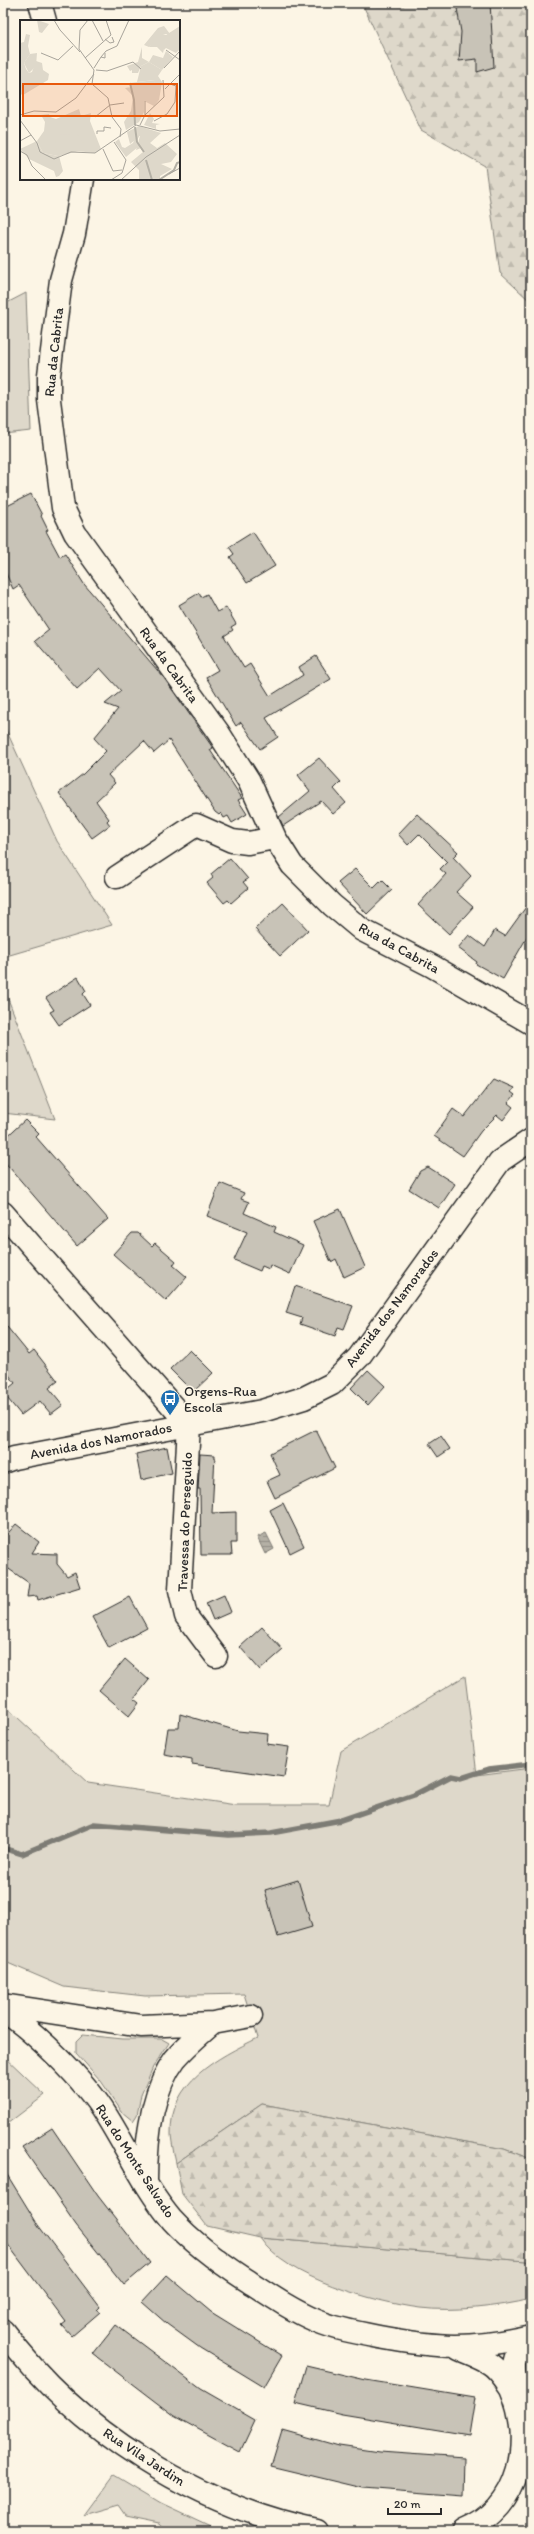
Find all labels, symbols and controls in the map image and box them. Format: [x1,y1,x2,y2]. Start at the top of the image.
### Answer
inset map [20,20,180,180]
street label: Rua da Cabrita [41,306,67,397]
street label: Rua da Cabrita [136,624,203,707]
street label: Rua da Cabrita [356,919,443,978]
street label: Avenida dos Namorados [342,1245,442,1371]
place label: Orgens-Rua Escola [184,1383,257,1416]
bus stop icon: Orgens-Rua Escola [159,1388,181,1416]
street label: Avenida dos Namorados [29,1419,173,1463]
street label: Travessa do Perseguido [174,1452,196,1592]
street label: Rua do Monte Salvado [92,2101,178,2221]
street label: Rua Vila Jardim [100,2424,188,2490]
scale bar [388,2490,441,2516]
text: 20 m [394,2497,421,2511]

